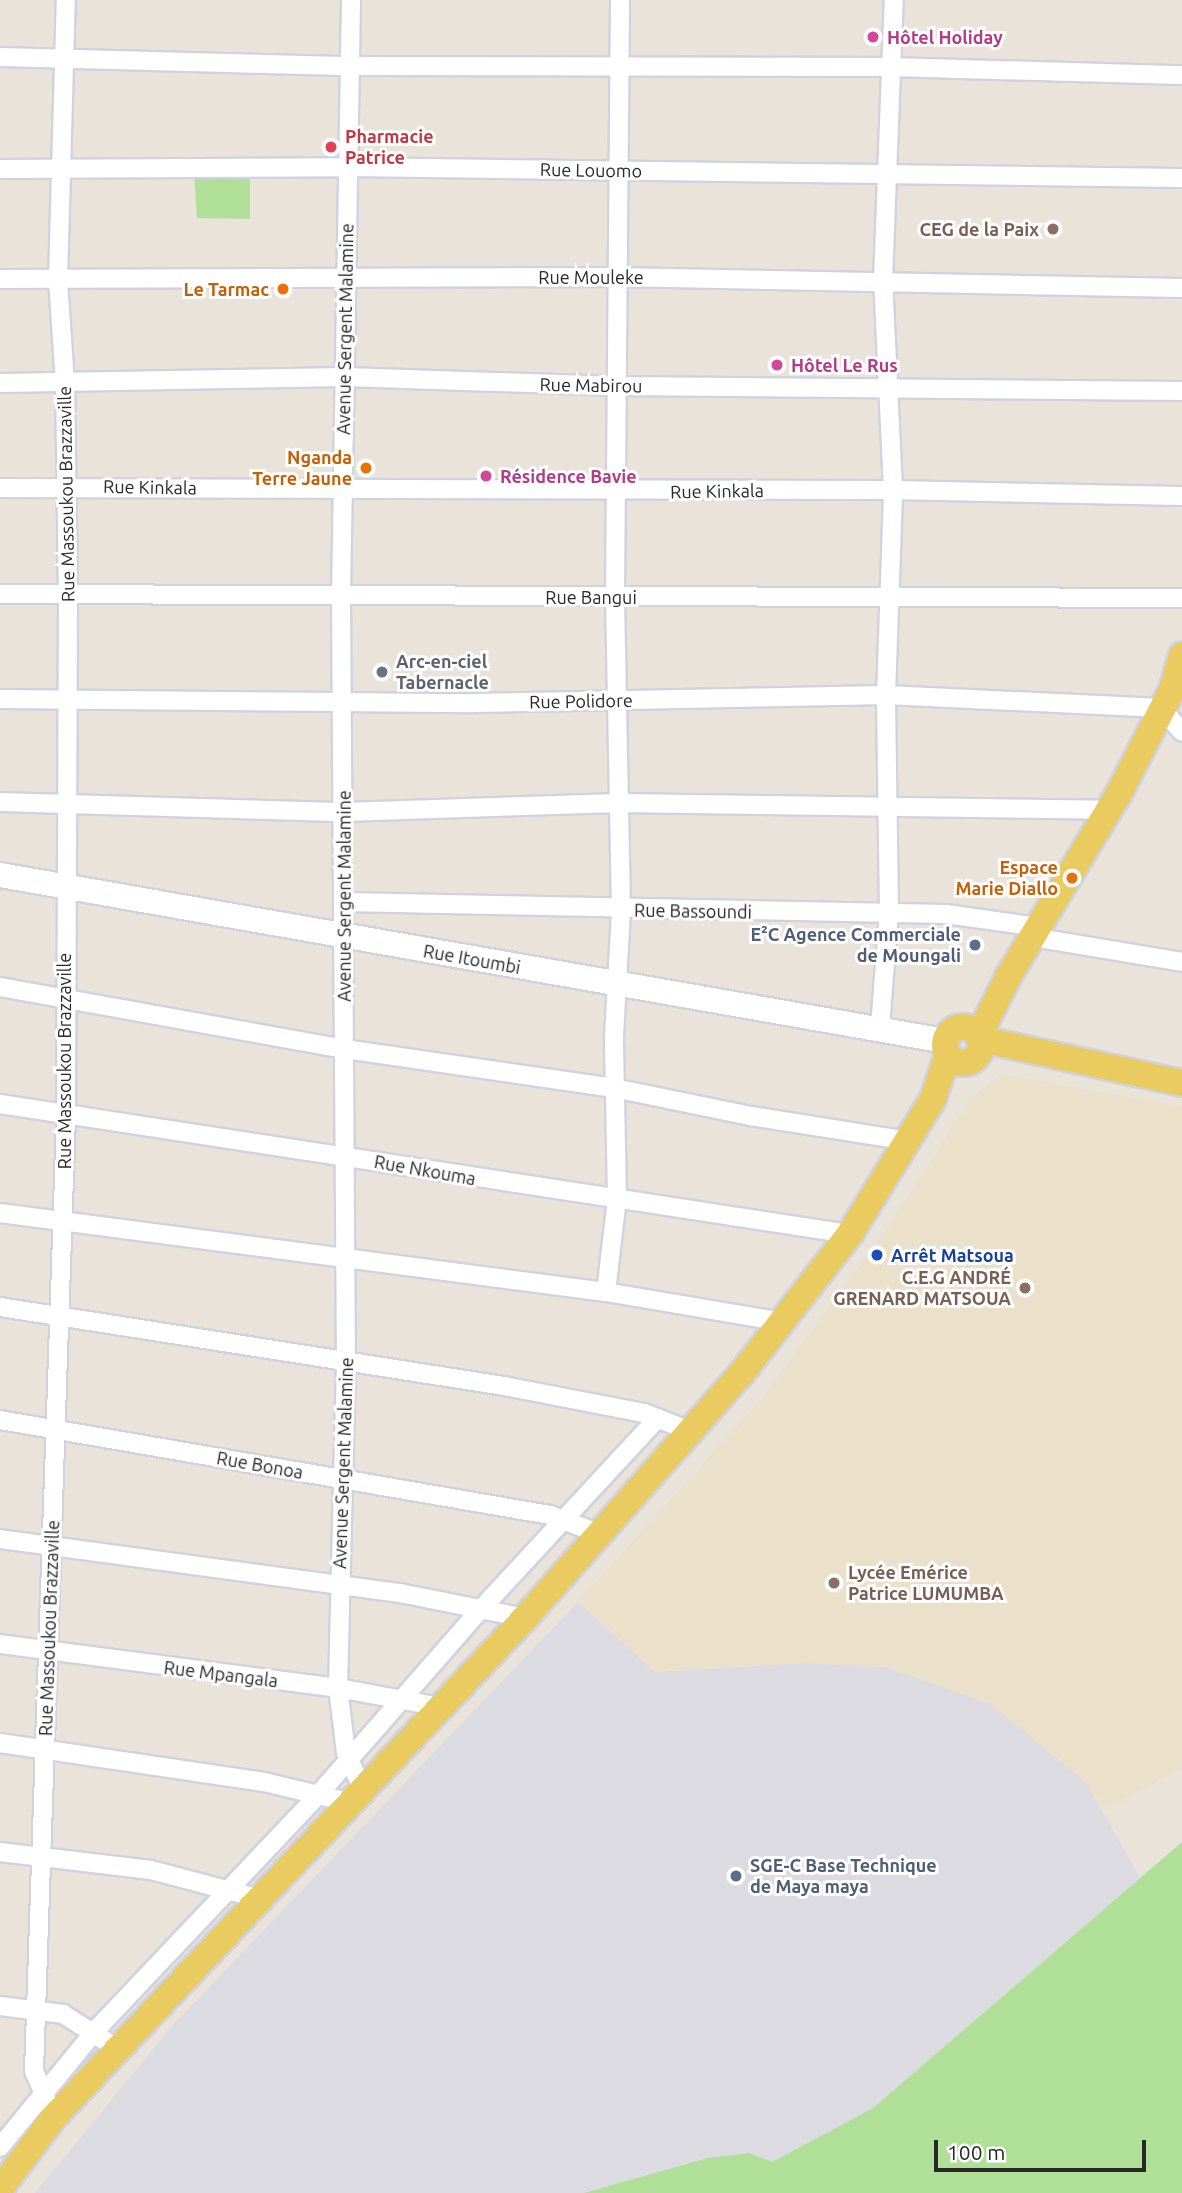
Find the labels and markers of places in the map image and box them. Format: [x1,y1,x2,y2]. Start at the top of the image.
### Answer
place label: Hôtel Holiday [887,26,1003,48]
marker: Hôtel Holiday [865,29,881,45]
place label: Pharmacie Patrice [345,126,434,168]
marker: Pharmacie Patrice [323,139,339,155]
place label: CEG de la Paix [919,218,1039,240]
marker: CEG de la Paix [1045,221,1061,237]
place label: Le Tarmac [184,278,269,300]
marker: Le Tarmac [275,281,291,297]
place label: Hôtel Le Rus [791,354,898,376]
marker: Hôtel Le Rus [769,357,785,373]
place label: Nganda Terre Jaune [252,447,352,490]
marker: Nganda Terre Jaune [358,460,374,476]
place label: Résidence Bavie [500,465,637,487]
marker: Résidence Bavie [478,468,494,484]
place label: Arc-en-ciel Tabernacle [396,651,489,694]
marker: Arc-en-ciel Tabernacle [374,664,390,680]
place label: Espace Marie Diallo [956,857,1058,900]
marker: Espace Marie Diallo [1064,870,1080,886]
place label: E²C Agence Commerciale de Moungali [751,924,961,967]
marker: E²C Agence Commerciale de Moungali [967,937,983,953]
place label: Arrêt Matsoua [891,1244,1014,1266]
marker: Arrêt Matsoua [869,1247,885,1263]
place label: C.E.G ANDRÉ GRENARD MATSOUA [833,1267,1011,1310]
marker: C.E.G ANDRÉ GRENARD MATSOUA [1017,1280,1033,1296]
place label: Lycée Emérice Patrice LUMUMBA [848,1562,1004,1604]
marker: Lycée Emérice Patrice LUMUMBA [826,1575,842,1591]
place label: SGE-C Base Technique de Maya maya [750,1855,937,1898]
marker: SGE-C Base Technique de Maya maya [728,1868,744,1884]

